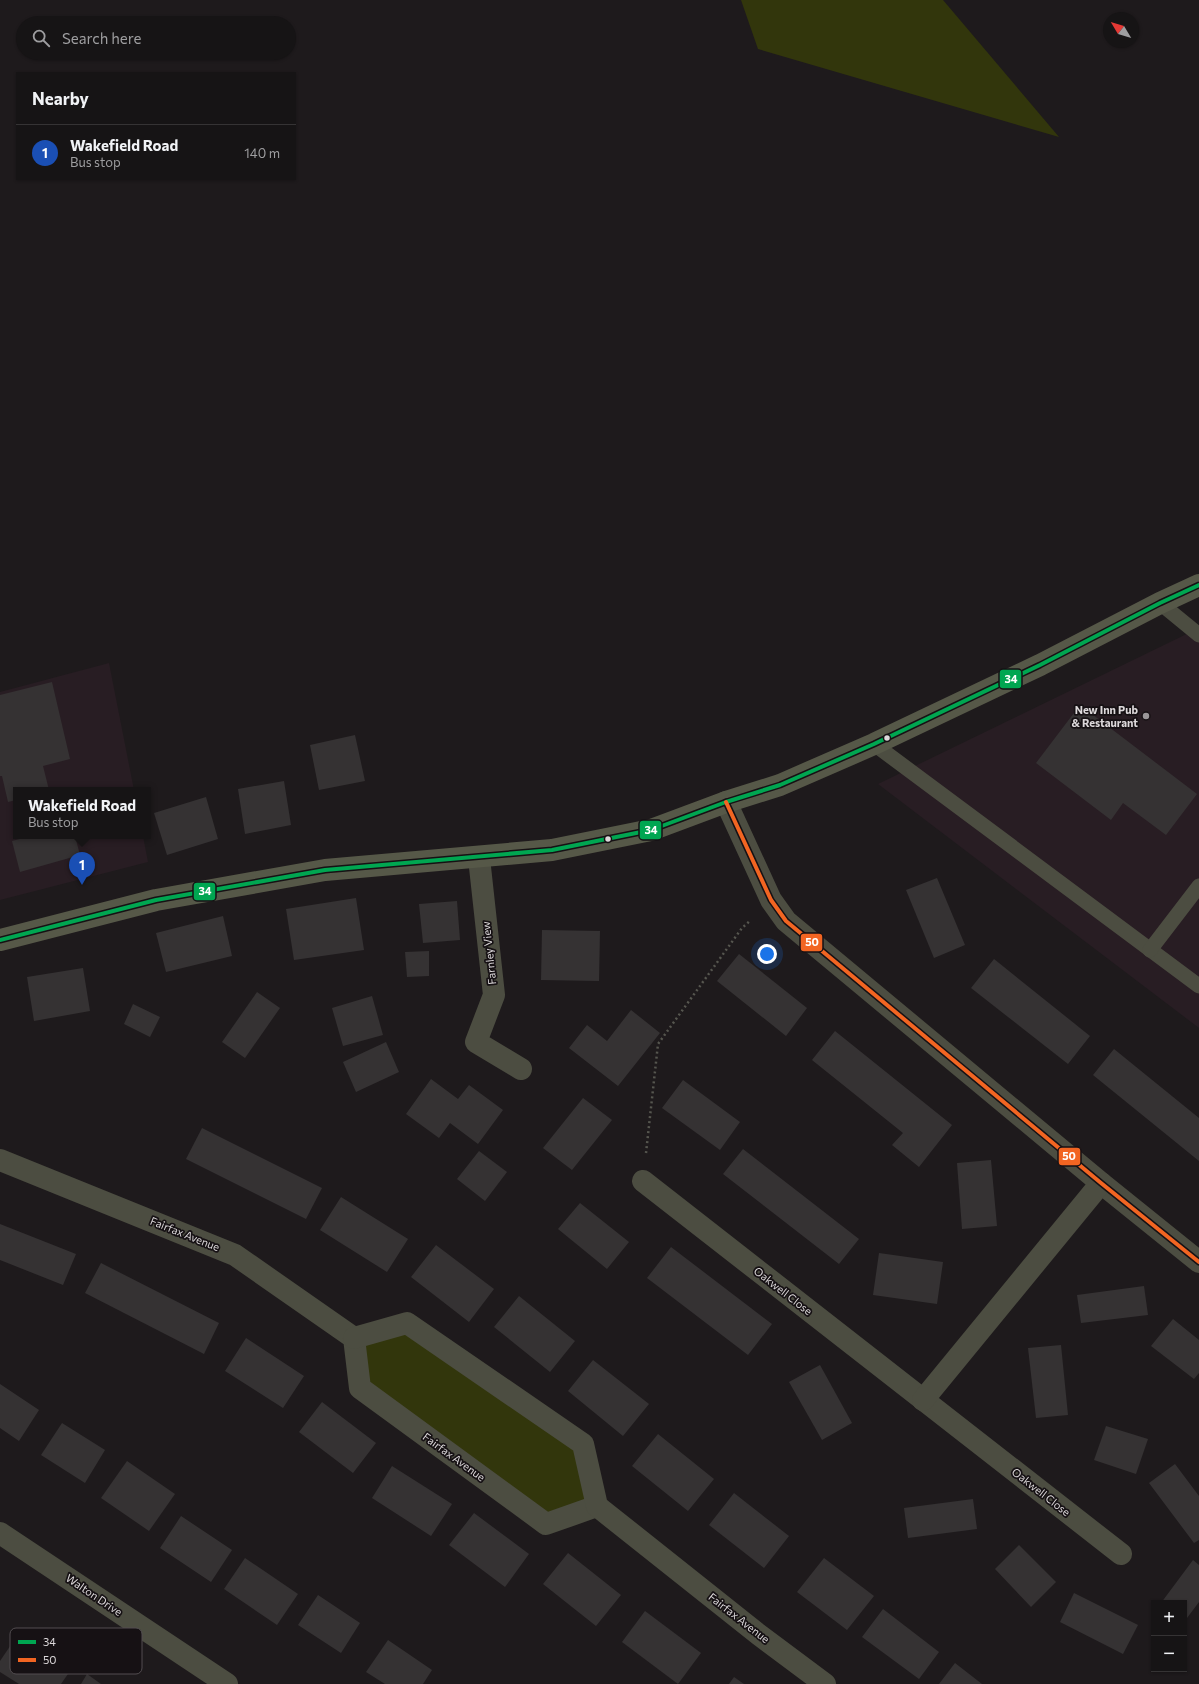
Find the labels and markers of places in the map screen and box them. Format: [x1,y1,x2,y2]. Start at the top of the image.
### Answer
place label: New Inn Pub & Restaurant [1071,703,1138,729]
marker: New Inn Pub & Restaurant [1141,711,1151,721]
unlabelled marker [882,733,892,743]
unlabelled marker [603,834,613,844]
pin: 1 [69,852,95,885]

